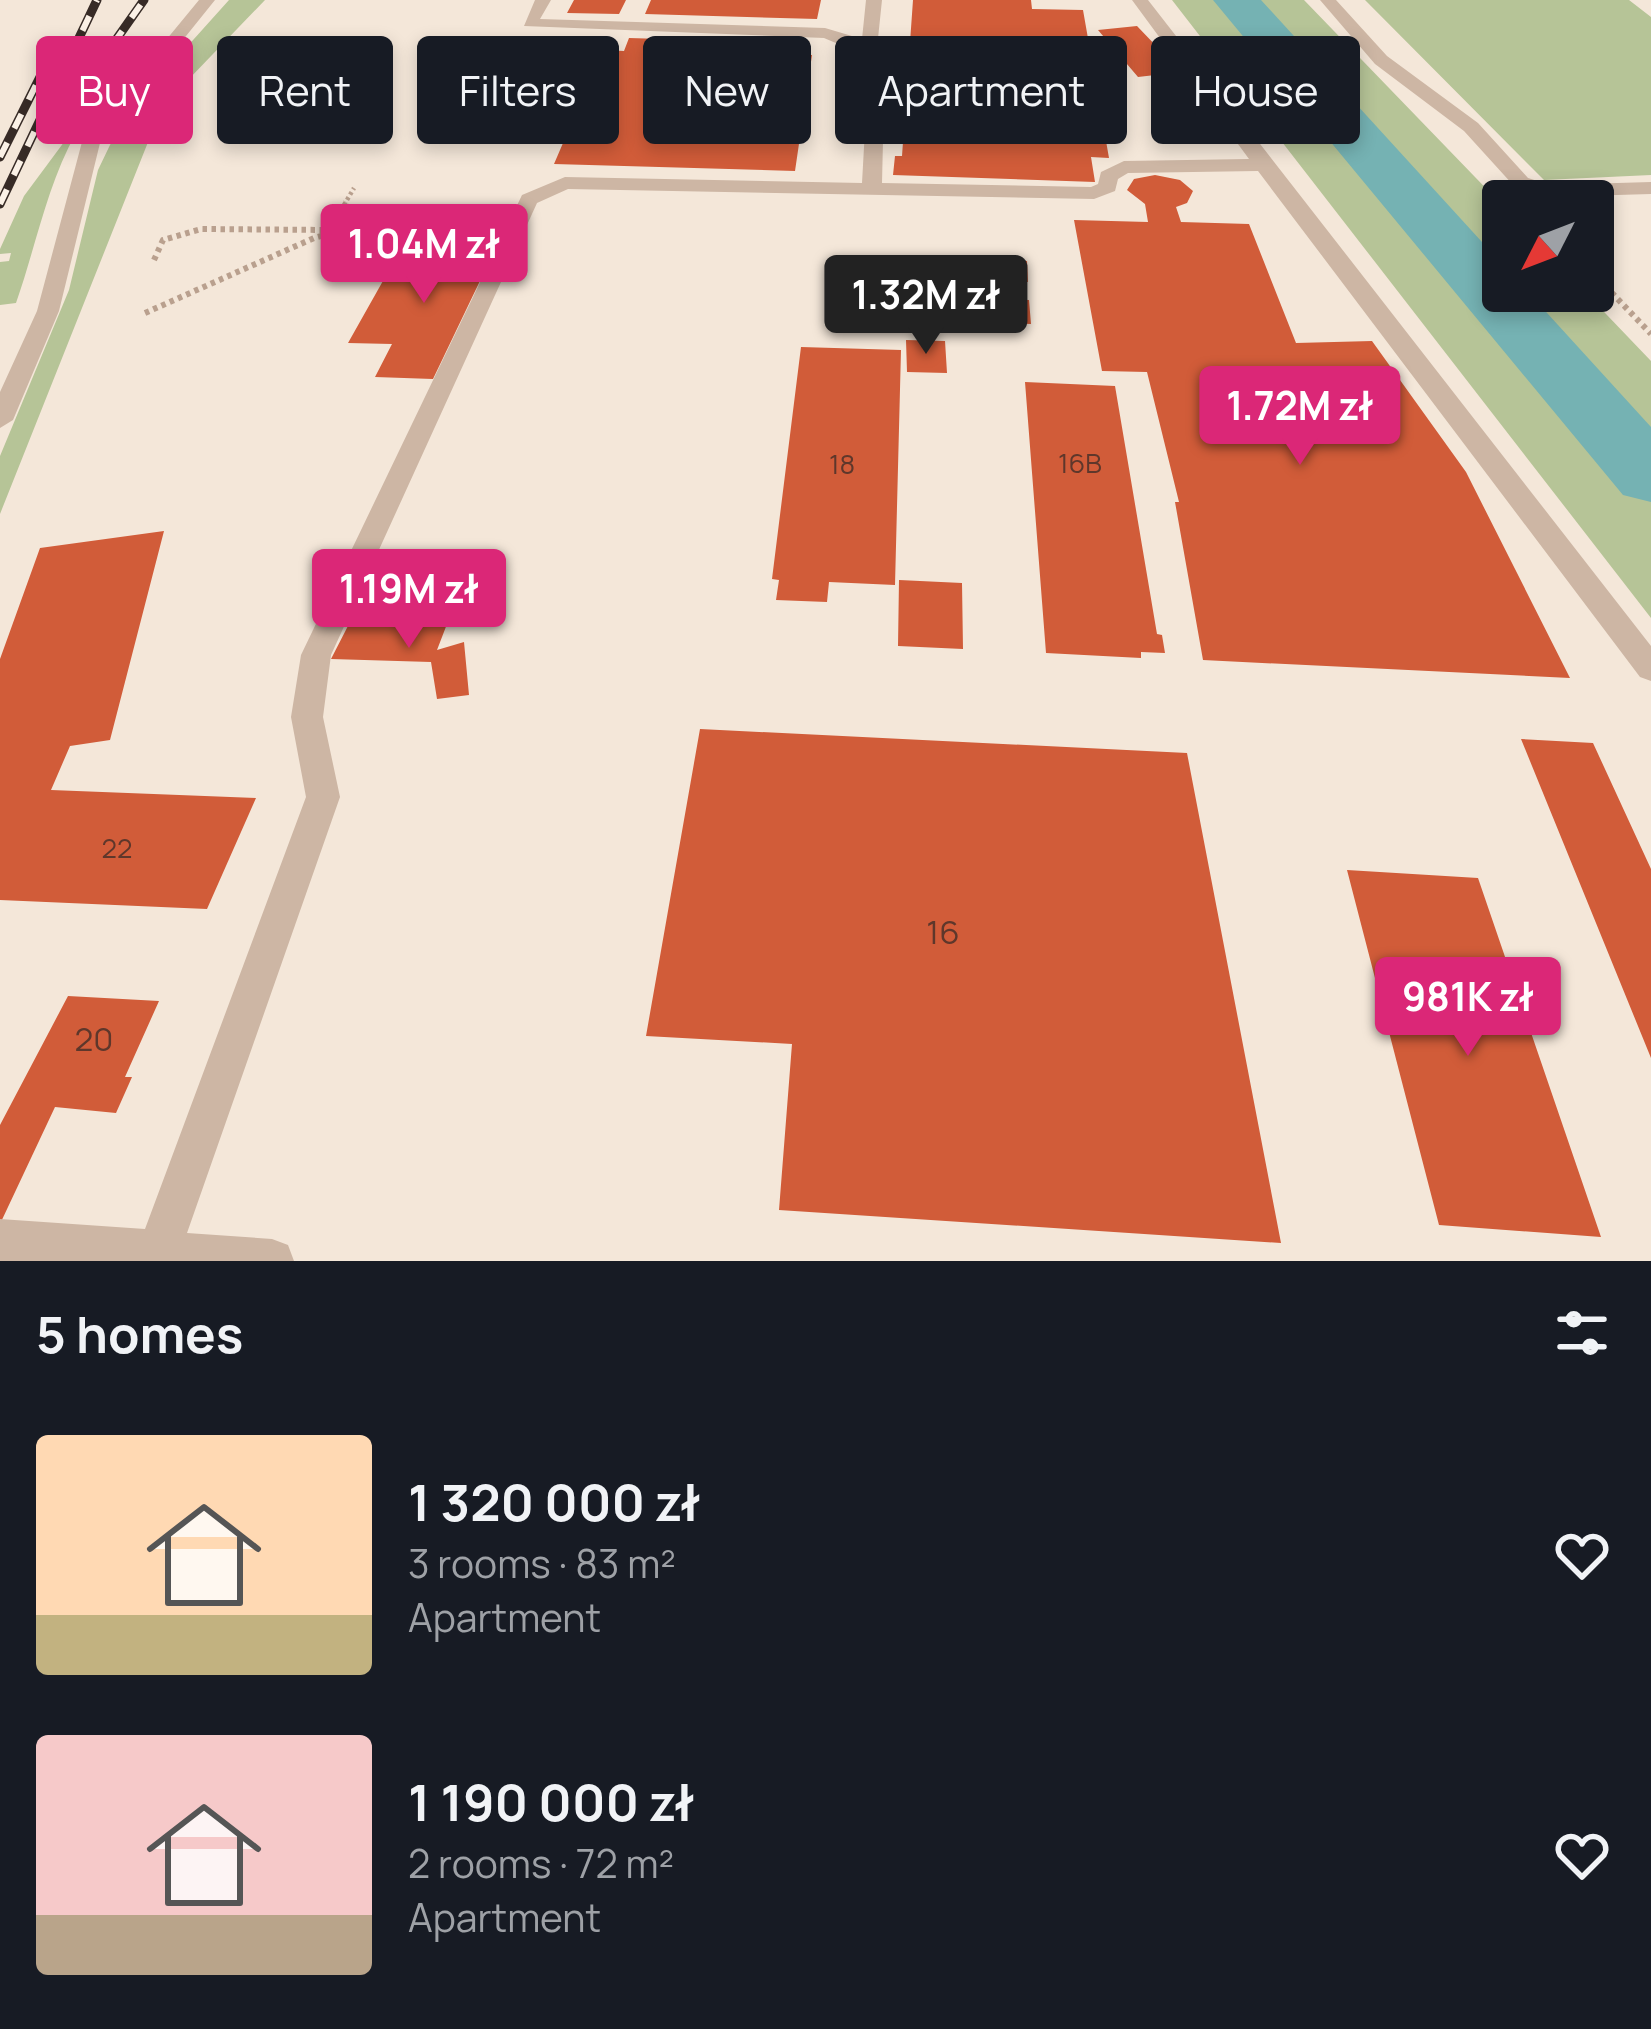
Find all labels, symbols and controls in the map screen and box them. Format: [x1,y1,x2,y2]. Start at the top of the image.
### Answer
chip: Buy [36,36,193,144]
chip: Rent [217,36,393,144]
chip: Filters [417,36,619,144]
chip: New [643,36,811,144]
chip: Apartment [835,36,1127,144]
chip: House [1151,36,1360,144]
north arrow [1482,180,1614,312]
map controls [1482,180,1614,312]
pin: 1.04M zł [300,204,548,306]
text: 1.04M zł [348,216,500,270]
pin: 1.32M zł [802,255,1050,357]
text: 1.32M zł [851,267,1001,321]
pin: 1.72M zł [1176,366,1424,468]
text: 1.72M zł [1226,378,1374,432]
house number: 16B [1058,444,1102,481]
house number: 18 [829,445,855,482]
pin: 1.19M zł [285,549,533,651]
text: 1.19M zł [339,561,479,615]
house number: 22 [102,829,132,866]
house number: 16 [926,909,960,954]
pin: 981K zł [1357,957,1579,1059]
text: 981K zł [1402,969,1534,1023]
house number: 20 [75,1016,113,1061]
text: 5 homes [36,1299,243,1368]
icon: filters [1549,1300,1615,1366]
text: 1 320 000 zł [408,1467,701,1536]
icon: home [132,1483,276,1627]
icon: heart [1549,1522,1615,1588]
text: 3 rooms · 83 m² [408,1536,676,1590]
text: Apartment [408,1590,601,1644]
text: 1 190 000 zł [408,1767,695,1836]
icon: home [132,1783,276,1927]
icon: heart [1549,1822,1615,1888]
text: 2 rooms · 72 m² [408,1836,674,1890]
text: Apartment [408,1890,601,1944]

